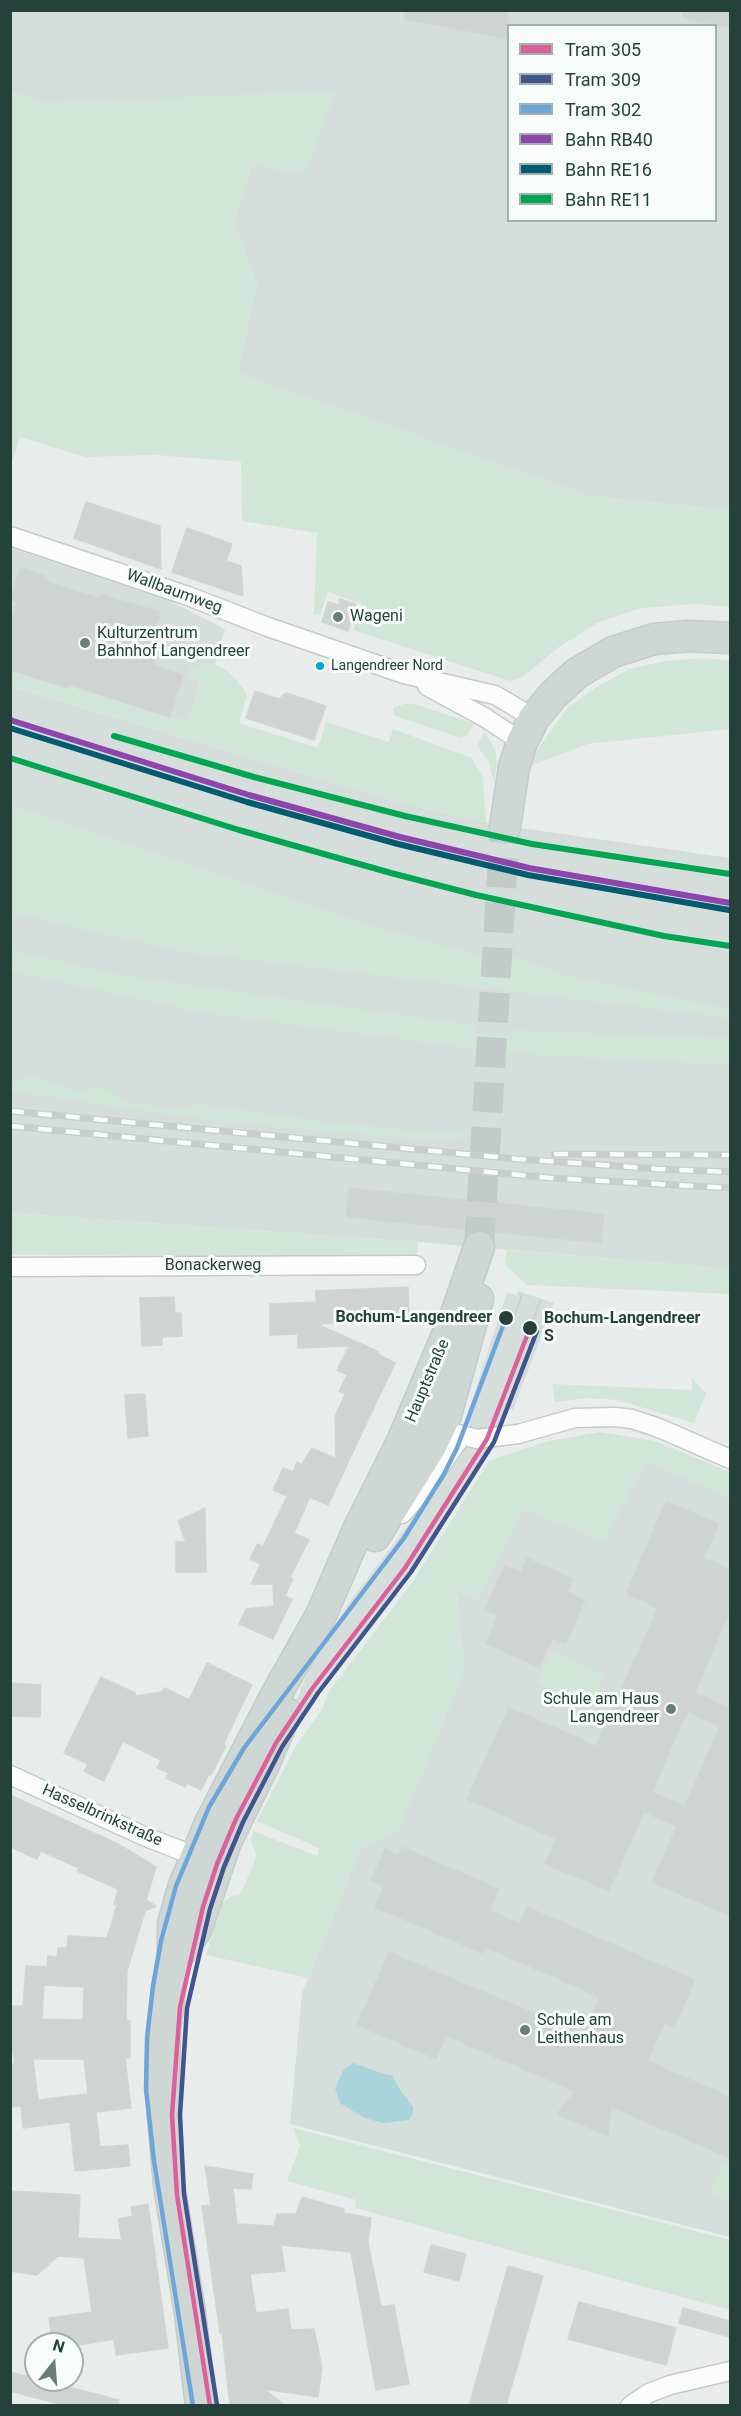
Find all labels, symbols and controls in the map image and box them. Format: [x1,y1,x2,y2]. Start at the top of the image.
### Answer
legend [507,24,717,222]
text: Tram 305 [565,39,641,60]
text: Tram 309 [565,69,641,90]
text: Tram 302 [565,99,641,120]
text: Bahn RB40 [565,129,653,150]
text: Bahn RE16 [565,159,652,180]
text: Bahn RE11 [565,189,652,210]
street label: Wallbaumweg [124,566,224,618]
place label: Wageni [350,607,403,627]
marker: Wageni [331,610,345,624]
place label: Kulturzentrum Bahnhof Langendreer [97,624,250,662]
marker: Kulturzentrum Bahnhof Langendreer [78,636,92,650]
place label: Langendreer Nord [331,658,443,674]
marker: Langendreer Nord [314,660,326,672]
street label: Bonackerweg [165,1256,261,1276]
place label: Bochum-Langendreer [336,1308,492,1328]
marker: Bochum-Langendreer [497,1309,515,1327]
place label: Bochum-Langendreer S [544,1309,700,1347]
marker: Bochum-Langendreer S [521,1319,539,1337]
street label: Hauptstraße [402,1337,454,1425]
place label: Schule am Haus Langendreer [543,1690,659,1728]
marker: Schule am Haus Langendreer [664,1702,678,1716]
street label: Hasselbrinkstraße [39,1781,165,1851]
place label: Schule am Leithenhaus [537,2011,624,2049]
marker: Schule am Leithenhaus [518,2023,532,2037]
north arrow [24,2332,84,2392]
text: N [51,2335,67,2357]

